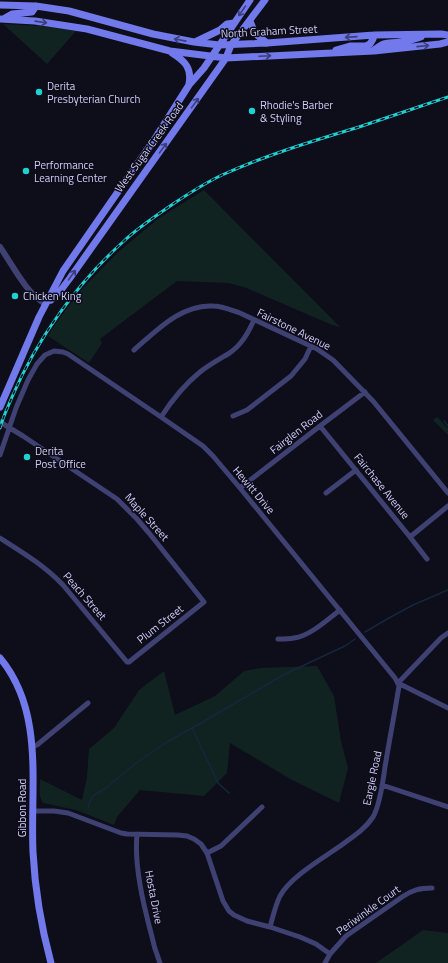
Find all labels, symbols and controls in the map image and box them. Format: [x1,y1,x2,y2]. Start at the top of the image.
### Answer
one-way arrow [238,6,246,17]
one-way arrow [35,18,48,26]
street label: North Graham Street [220,20,318,42]
one-way arrow [345,33,358,40]
one-way arrow [174,35,187,43]
one-way arrow [416,42,429,50]
one-way arrow [258,53,271,60]
place label: Derita Presbyterian Church [47,78,141,107]
marker: Derita Presbyterian Church [34,87,44,97]
one-way arrow [191,97,199,108]
place label: Rhodie's Barber & Styling [260,97,333,126]
street label: West Sugar Creek Road [111,98,187,195]
marker: Rhodie's Barber & Styling [247,106,257,116]
one-way arrow [158,142,167,153]
place label: Performance Learning Center [34,157,107,186]
marker: Performance Learning Center [21,166,31,176]
one-way arrow [68,270,76,281]
place label: Chicken King [23,288,82,304]
marker: Chicken King [10,291,20,301]
street label: Fairstone Avenue [254,304,334,354]
street label: Fairglen Road [266,406,326,458]
place label: Derita Post Office [35,443,86,472]
street label: Fairchase Avenue [350,450,414,523]
marker: Derita Post Office [22,452,32,462]
street label: Hewitt Drive [229,463,279,518]
street label: Maple Street [121,490,173,545]
street label: Peach Street [60,568,110,624]
street label: Plum Street [133,601,187,647]
street label: Eargle Road [358,749,386,807]
street label: Gibbon Road [14,778,30,837]
street label: Hosta Drive [141,869,167,926]
street label: Periwinkle Court [333,881,404,939]

